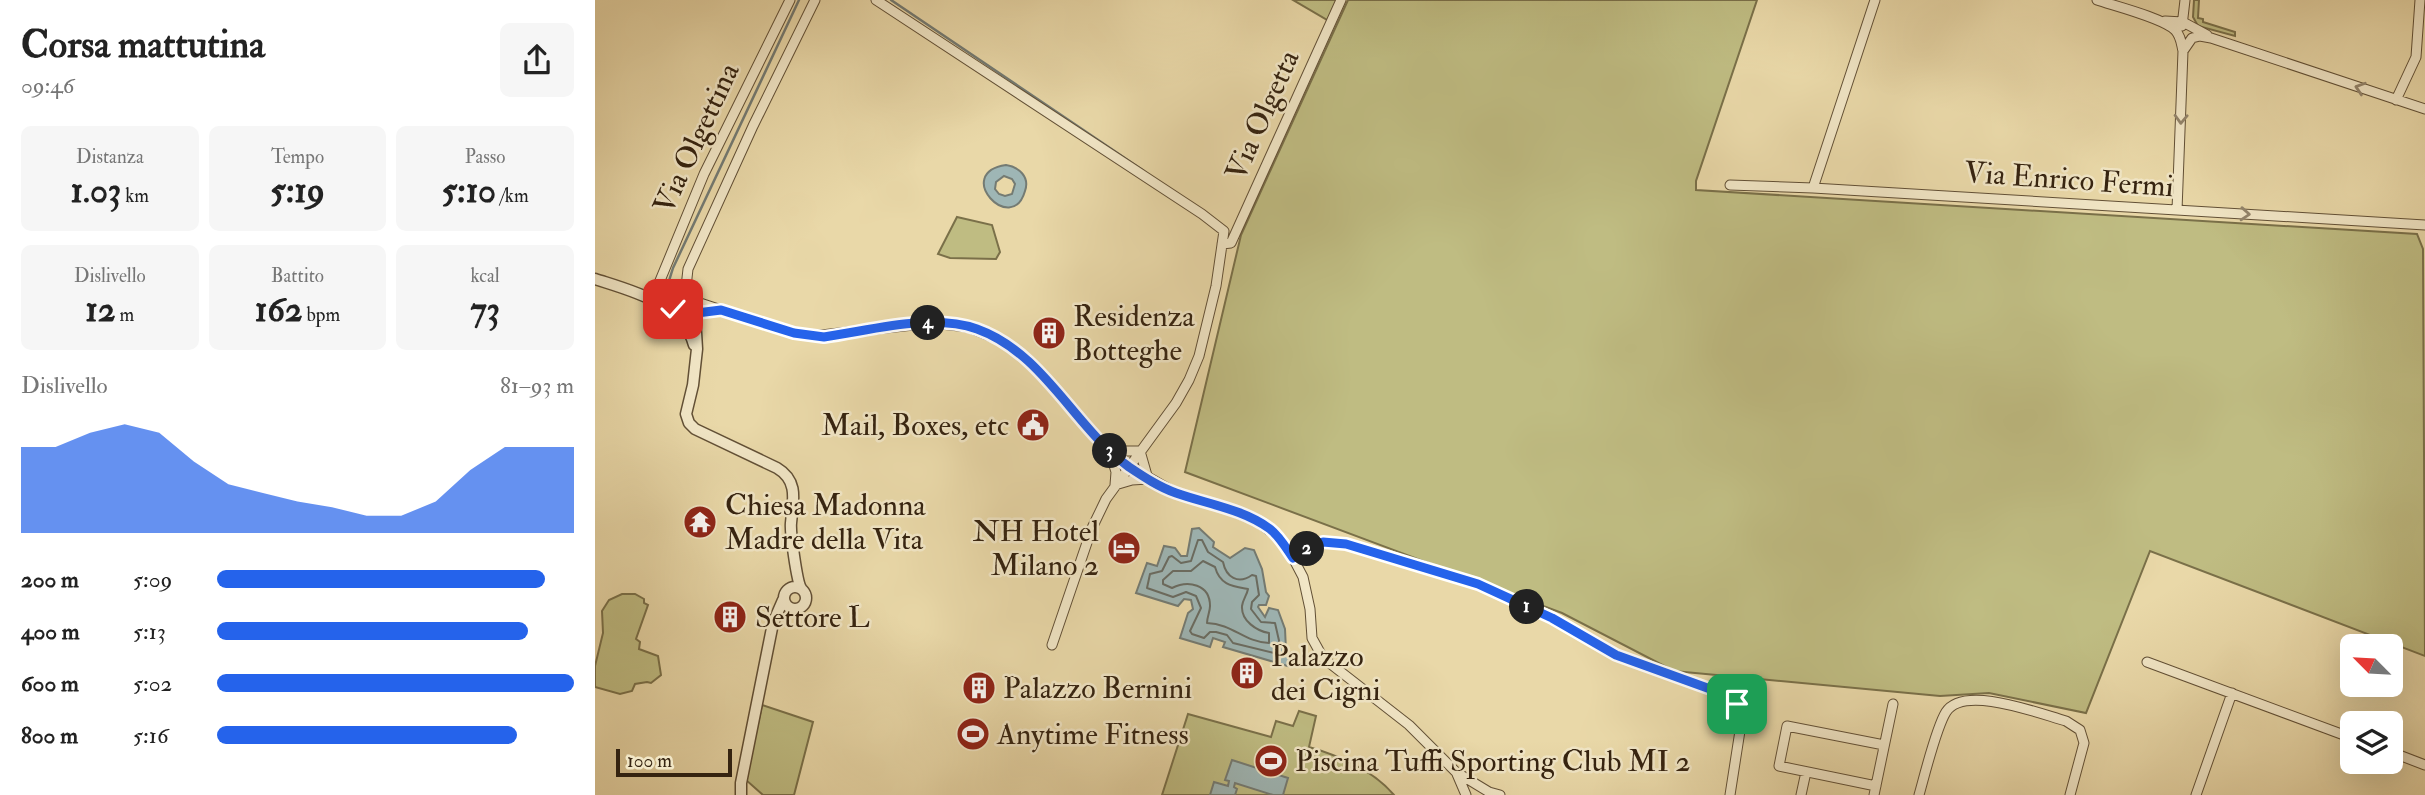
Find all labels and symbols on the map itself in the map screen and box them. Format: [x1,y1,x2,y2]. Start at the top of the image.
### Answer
street label: Via Olgetta [1217,44,1308,186]
street label: Via Olgettina [645,56,748,220]
one-way arrow [2354,82,2367,96]
one-way arrow [2173,114,2188,125]
street label: Via Enrico Fermi [1963,154,2175,205]
one-way arrow [2240,206,2251,221]
pin [643,279,703,339]
place label: Residenza Botteghe [1073,298,1195,369]
pin: 4 [911,306,945,340]
building icon: Residenza Botteghe [1030,314,1068,352]
public building icon: Mail, Boxes, etc [1014,406,1052,444]
place label: Mail, Boxes, etc [821,407,1009,444]
pin: 3 [1093,434,1127,468]
place label: Chiesa Madonna Madre della Vita [725,487,926,558]
temple icon: Chiesa Madonna Madre della Vita [681,503,719,541]
place label: NH Hotel Milano 2 [973,513,1099,584]
hotel icon: NH Hotel Milano 2 [1105,529,1143,567]
pin: 2 [1289,532,1325,566]
pin: 1 [1509,590,1545,624]
building icon: Settore L [711,598,749,636]
place label: Settore L [755,599,870,636]
north arrow [2340,634,2403,696]
place label: Palazzo dei Cigni [1271,638,1381,709]
building icon: Palazzo dei Cigni [1228,654,1266,692]
building icon: Palazzo Bernini [960,669,998,707]
place label: Palazzo Bernini [1003,670,1192,707]
pin [1707,674,1767,734]
sports icon: Anytime Fitness [954,715,992,753]
place label: Anytime Fitness [996,716,1189,753]
sports icon: Piscina Tuffi Sporting Club MI 2 [1252,742,1290,780]
place label: Piscina Tuffi Sporting Club MI 2 [1295,743,1690,780]
scale bar [616,746,731,778]

